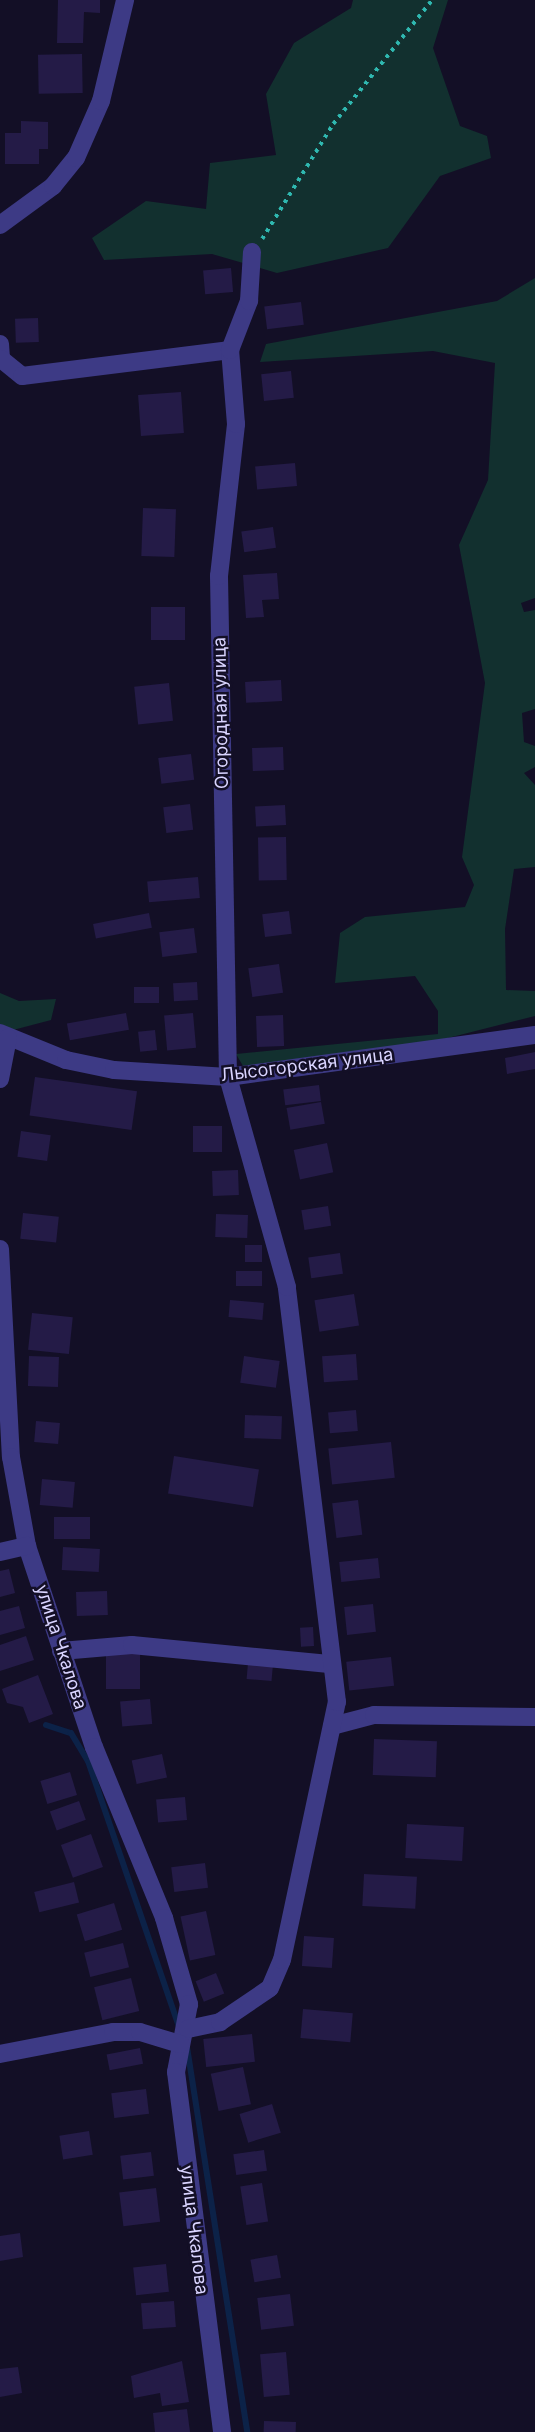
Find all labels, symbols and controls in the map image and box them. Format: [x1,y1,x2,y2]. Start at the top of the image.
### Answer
street label: Огородная улица [209,637,233,789]
street label: Лысогорская улица [220,1044,394,1086]
street label: улица Чкалова [31,1582,91,1712]
street label: улица Чкалова [175,2164,213,2296]

